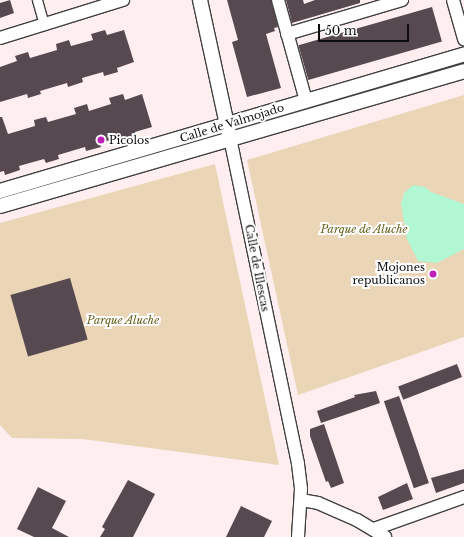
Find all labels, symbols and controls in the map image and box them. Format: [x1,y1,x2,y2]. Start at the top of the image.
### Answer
scale bar [320,16,411,42]
text: 50 m [325,23,357,38]
street label: Calle de Valmojado [178,101,286,145]
place label: Picolos [109,133,149,147]
marker: Picolos [96,135,106,145]
park label: Parque de Aluche [320,222,408,236]
street label: Calle de Illescas [242,223,272,313]
place label: Mojones republicanos [352,261,425,287]
marker: Mojones republicanos [428,269,438,279]
park label: Parque Aluche [87,313,159,327]

